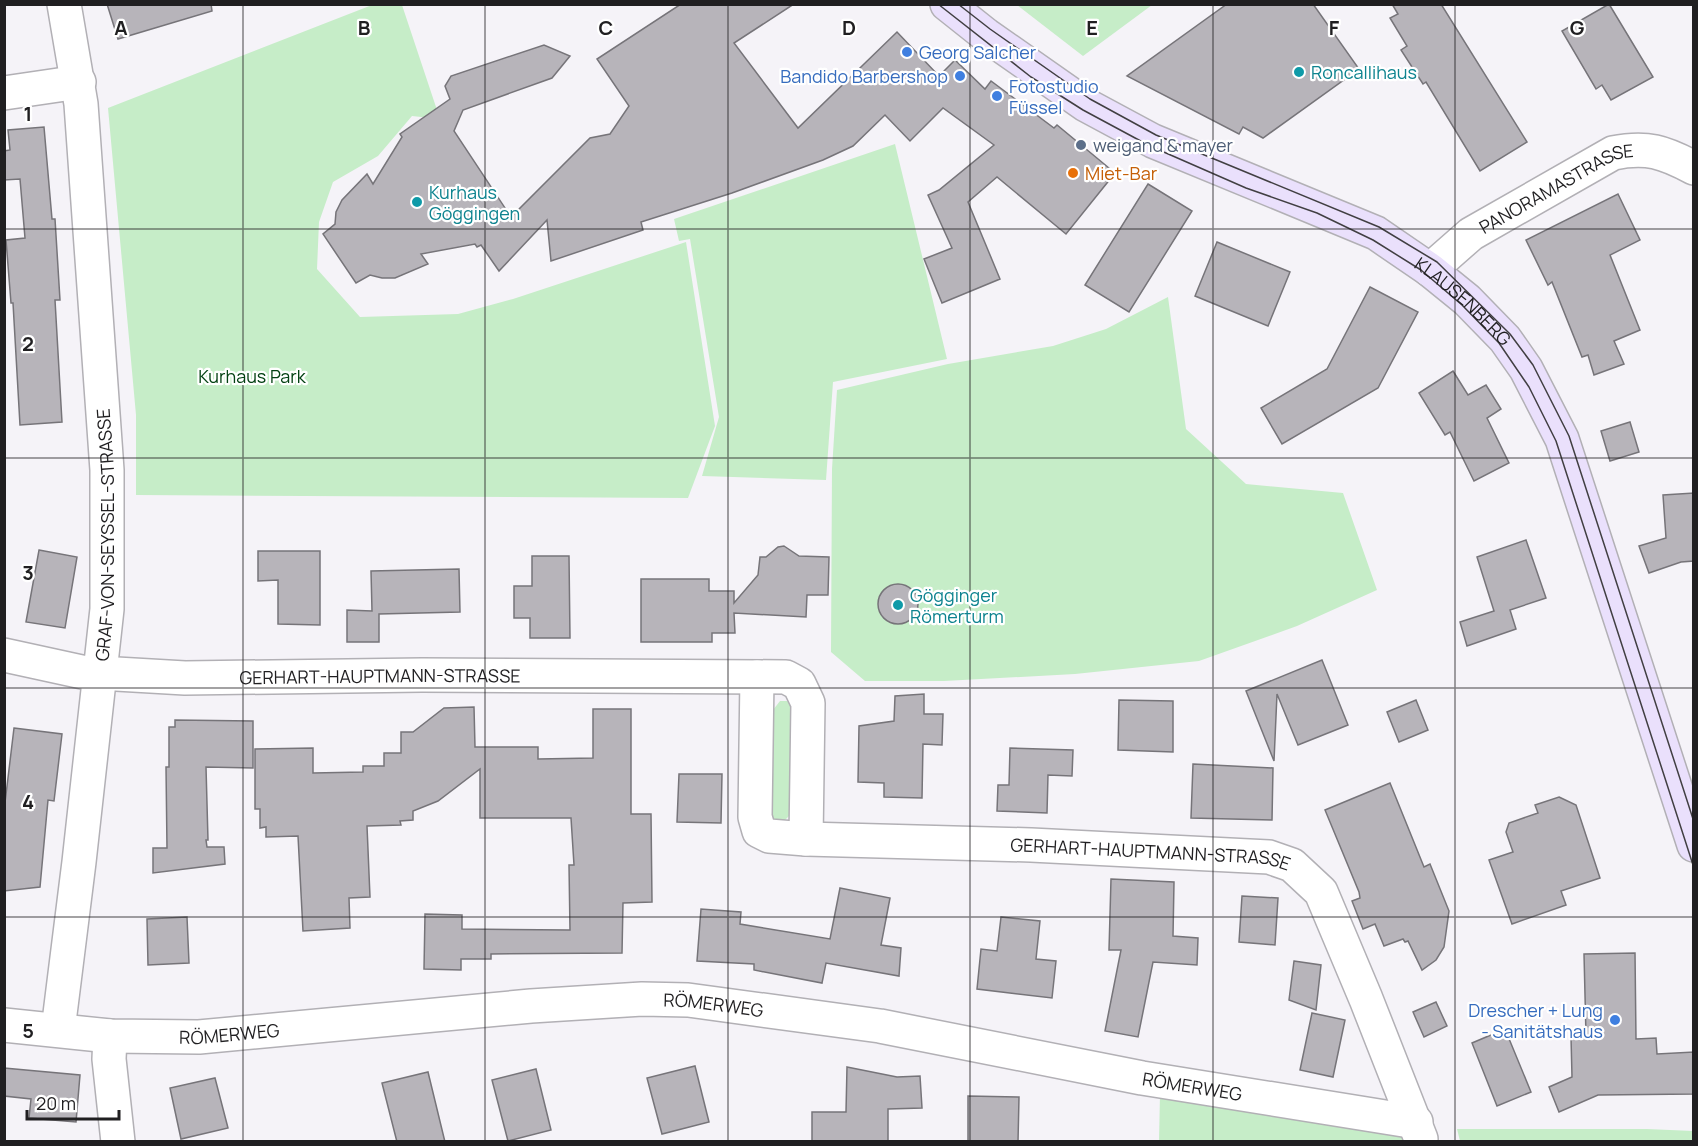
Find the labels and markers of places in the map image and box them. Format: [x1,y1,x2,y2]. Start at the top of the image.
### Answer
place label: Georg Salcher [919,40,1037,64]
marker: Georg Salcher [900,45,914,59]
place label: Roncallihaus [1311,60,1417,84]
place label: Bandido Barbershop [780,64,948,88]
marker: Roncallihaus [1292,65,1306,79]
marker: Bandido Barbershop [953,69,967,83]
place label: Fotostudio Füssel [1009,74,1099,119]
marker: Fotostudio Füssel [990,89,1004,103]
place label: weigand & mayer [1093,133,1233,157]
marker: weigand & mayer [1074,138,1088,152]
place label: Miet-Bar [1085,161,1158,185]
marker: Miet-Bar [1066,166,1080,180]
place label: Kurhaus Göggingen [429,180,520,225]
marker: Kurhaus Göggingen [410,195,424,209]
place label: Gögginger Römerturm [910,583,1004,628]
marker: Gögginger Römerturm [891,598,905,612]
place label: Drescher + Lung - Sanitätshaus [1468,998,1603,1043]
marker: Drescher + Lung - Sanitätshaus [1608,1013,1622,1027]

